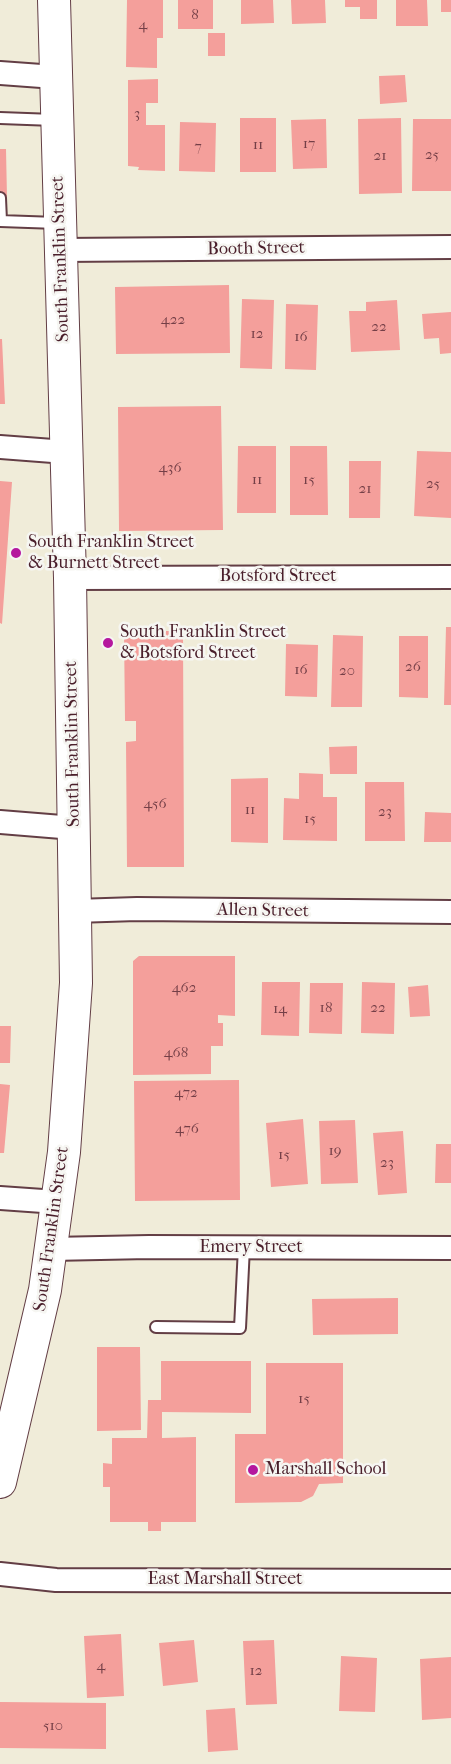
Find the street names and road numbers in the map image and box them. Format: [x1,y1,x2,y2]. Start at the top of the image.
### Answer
street label: South Franklin Street [47,176,75,342]
street label: Booth Street [207,237,305,261]
street label: Botsford Street [219,566,337,588]
street label: South Franklin Street [61,661,85,827]
street label: Allen Street [217,899,309,923]
street label: South Franklin Street [30,1145,74,1313]
street label: Emery Street [199,1237,303,1259]
street label: East Marshall Street [147,1569,303,1591]

